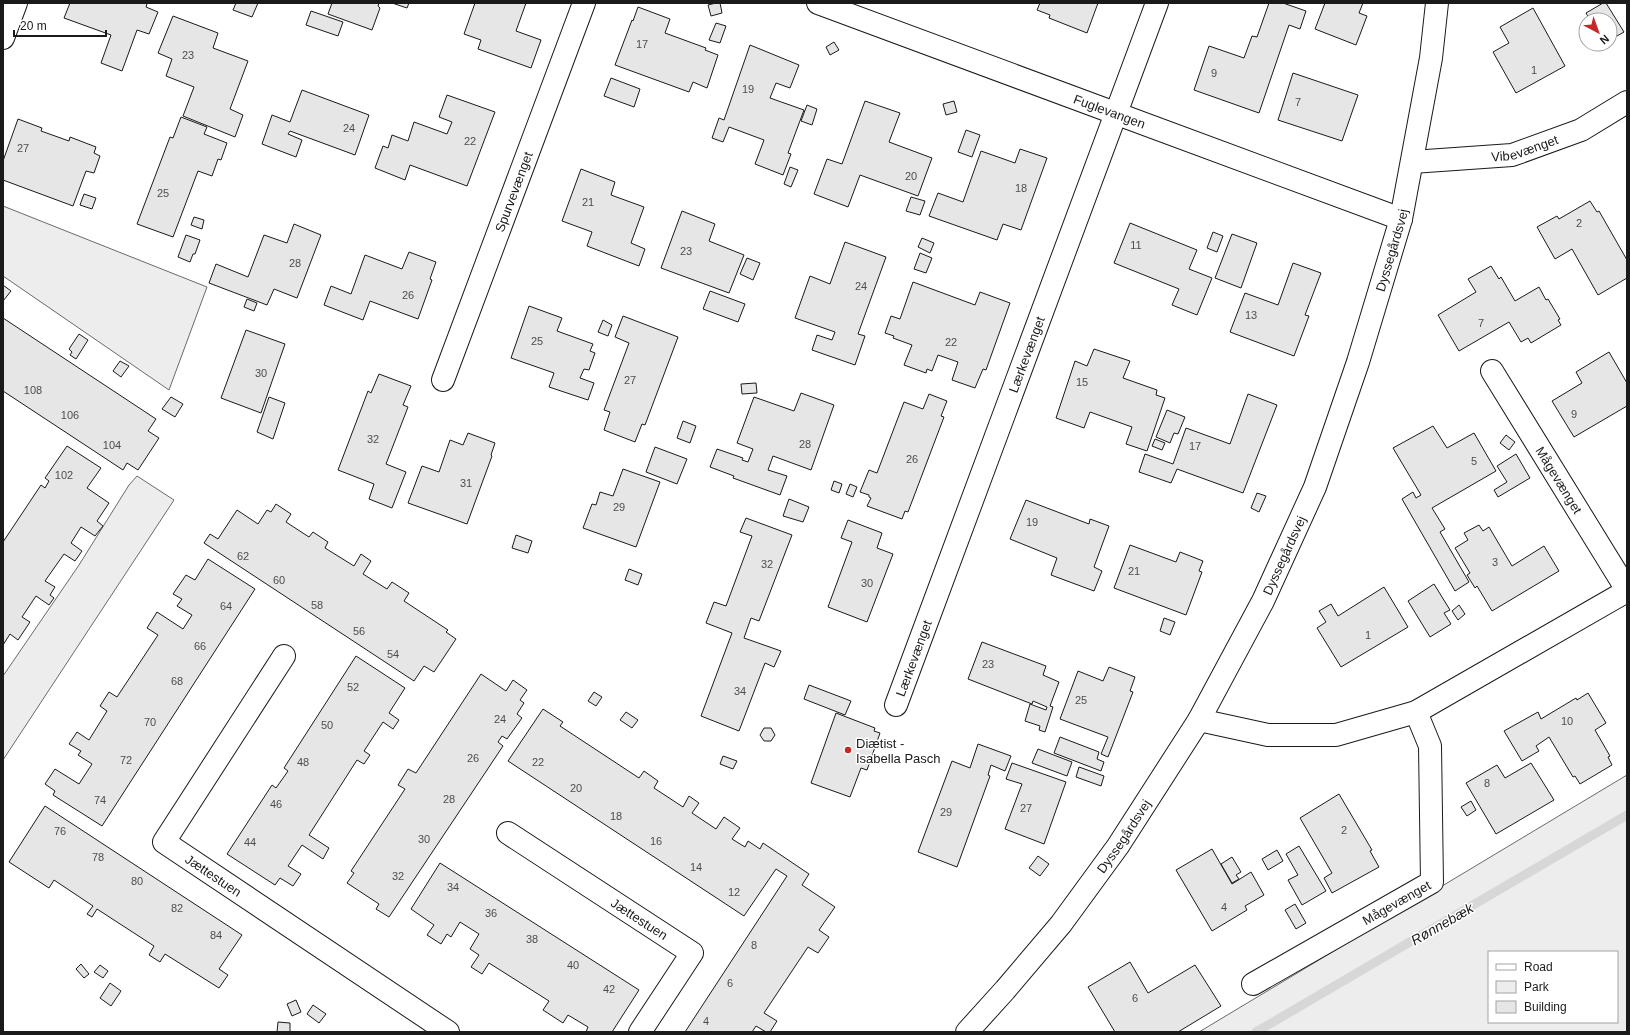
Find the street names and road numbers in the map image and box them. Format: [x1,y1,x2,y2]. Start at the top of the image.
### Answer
street label: Fuglevangen [1072,91,1147,132]
street label: Vibevænget [1491,132,1561,164]
street label: Spurvevænget [492,149,536,234]
street label: Dyssegårdsvej [1373,208,1411,293]
street label: Lærkevænget [1006,314,1048,395]
street label: Mågevænget [1532,444,1585,517]
street label: Dyssegårdsvej [1260,513,1309,597]
street label: Lærkevænget [893,618,935,699]
street label: Dyssegårdsvej [1094,797,1154,876]
street label: Jættestuen [182,851,244,900]
street label: Mågevænget [1360,877,1434,928]
street label: Jættestuen [608,895,670,943]

